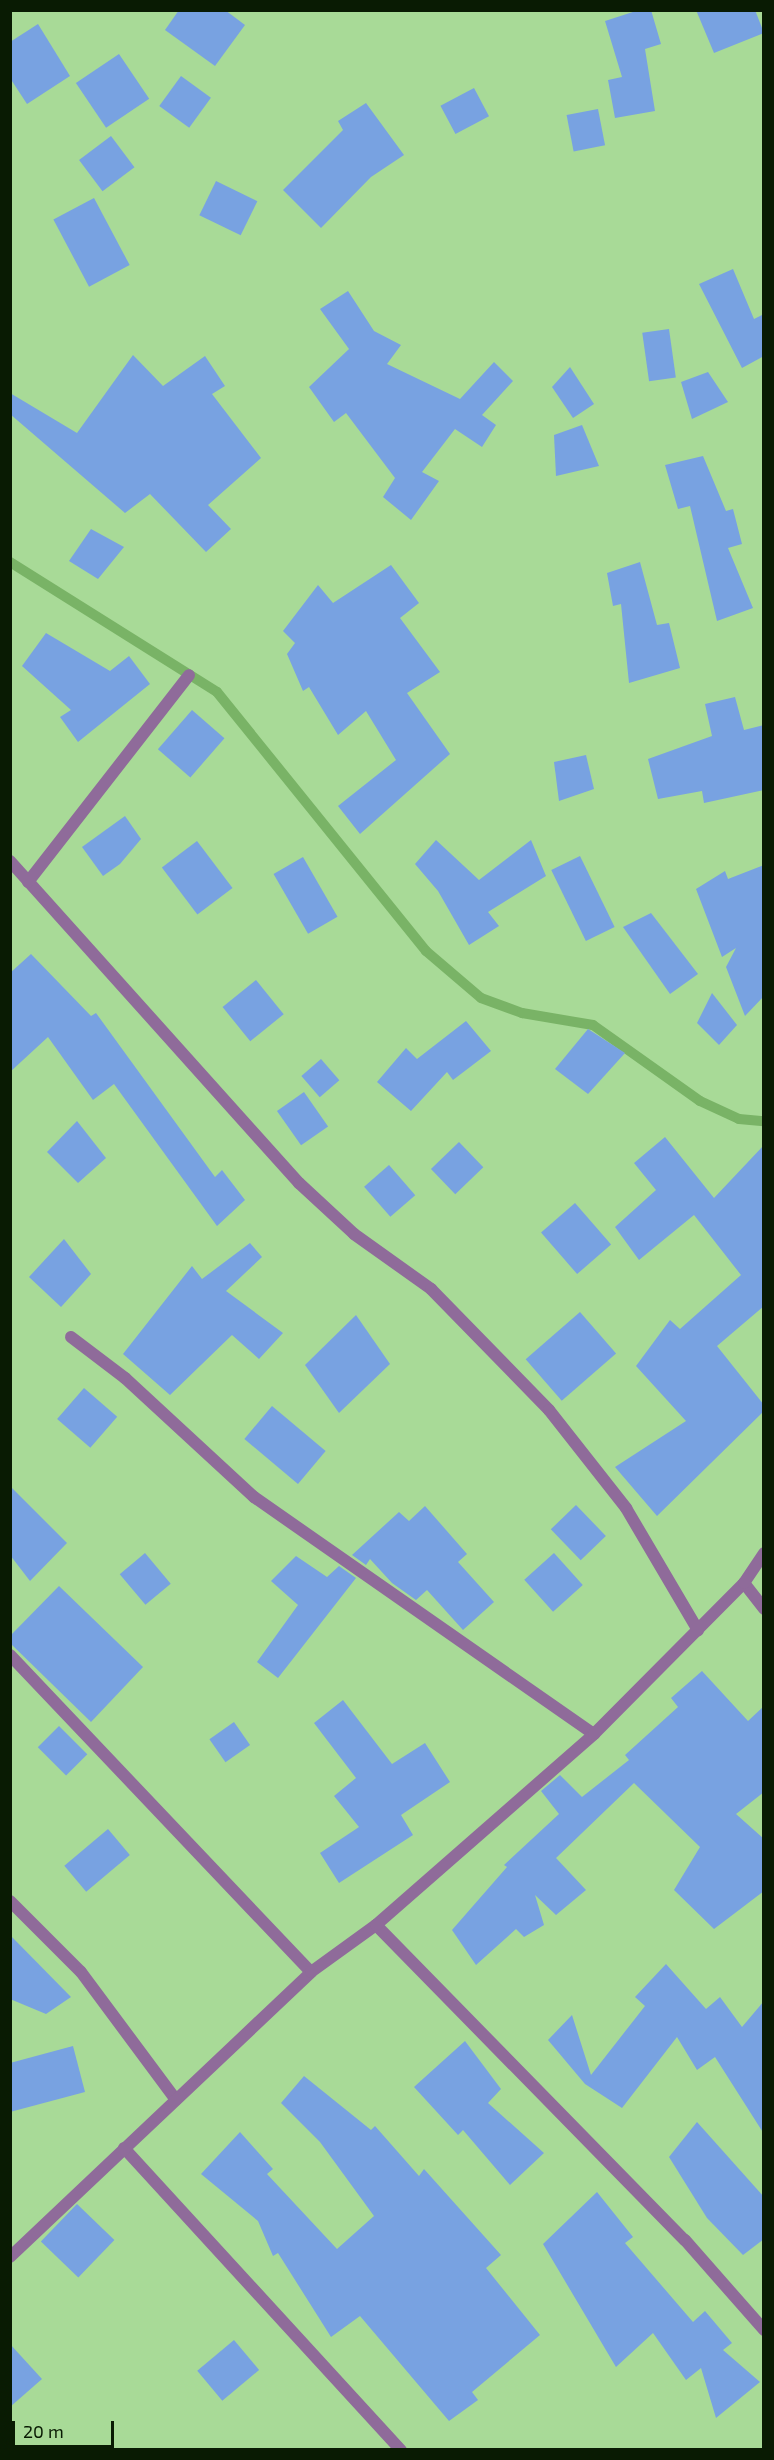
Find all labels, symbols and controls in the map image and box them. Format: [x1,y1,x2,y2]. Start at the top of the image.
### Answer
scale bar [15,2409,117,2447]
text: 20 m [23,2420,64,2442]

